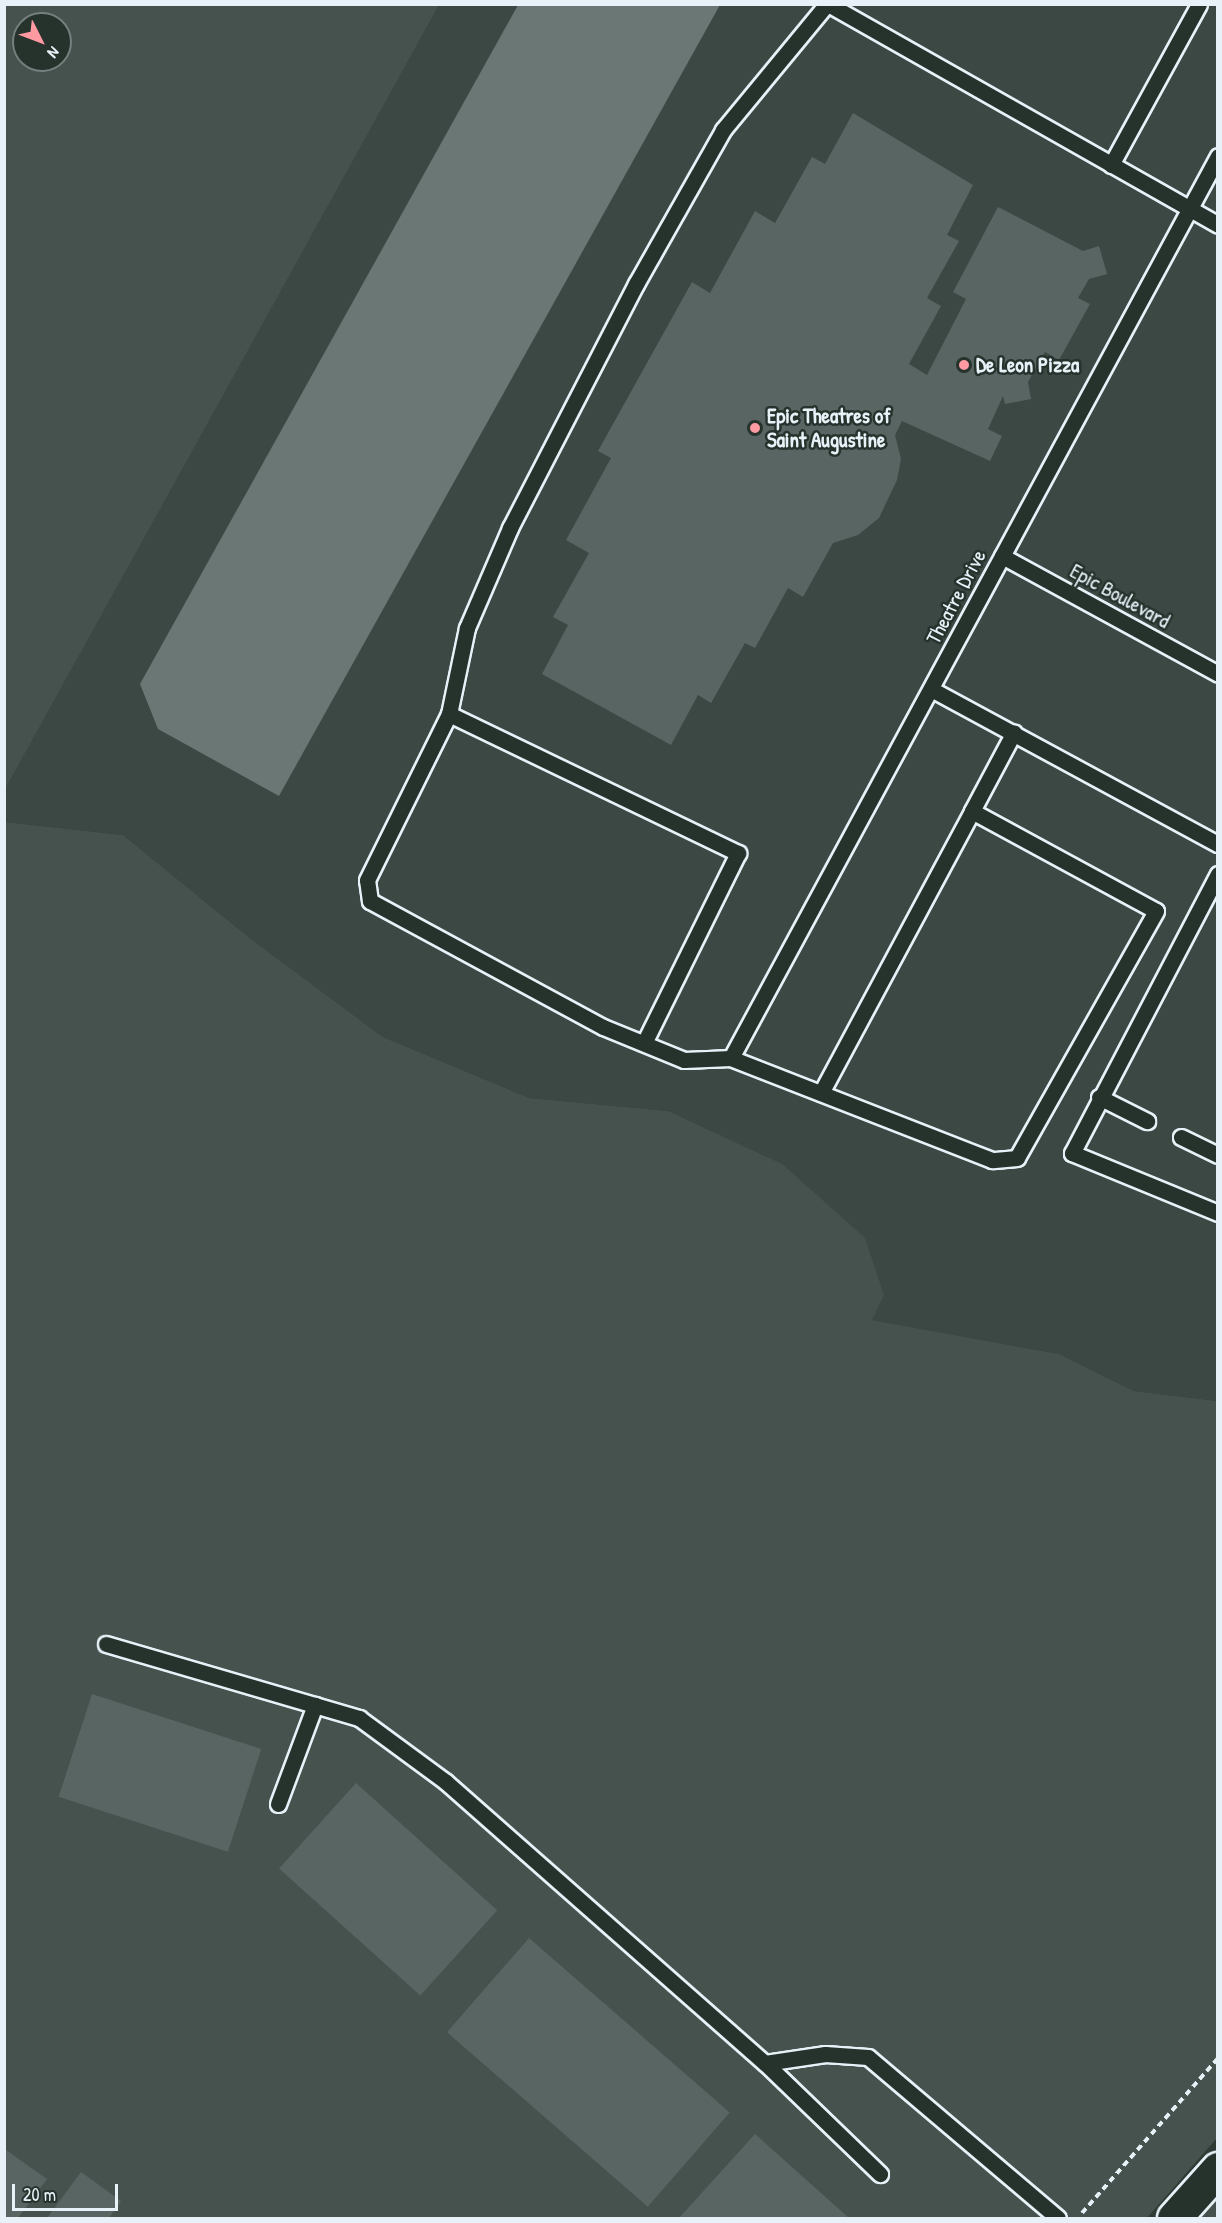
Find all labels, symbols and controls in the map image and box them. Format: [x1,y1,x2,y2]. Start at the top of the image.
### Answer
north arrow [12,12,72,72]
text: N [43,42,65,63]
place label: De Leon Pizza [976,352,1079,378]
marker: De Leon Pizza [957,358,971,372]
place label: Epic Theatres of Saint Augustine [767,403,891,453]
marker: Epic Theatres of Saint Augustine [748,421,762,435]
street label: Theatre Drive [921,545,991,649]
street label: Epic Boulevard [1066,558,1174,634]
scale bar [15,2172,122,2210]
text: 20 m [23,2182,56,2207]

